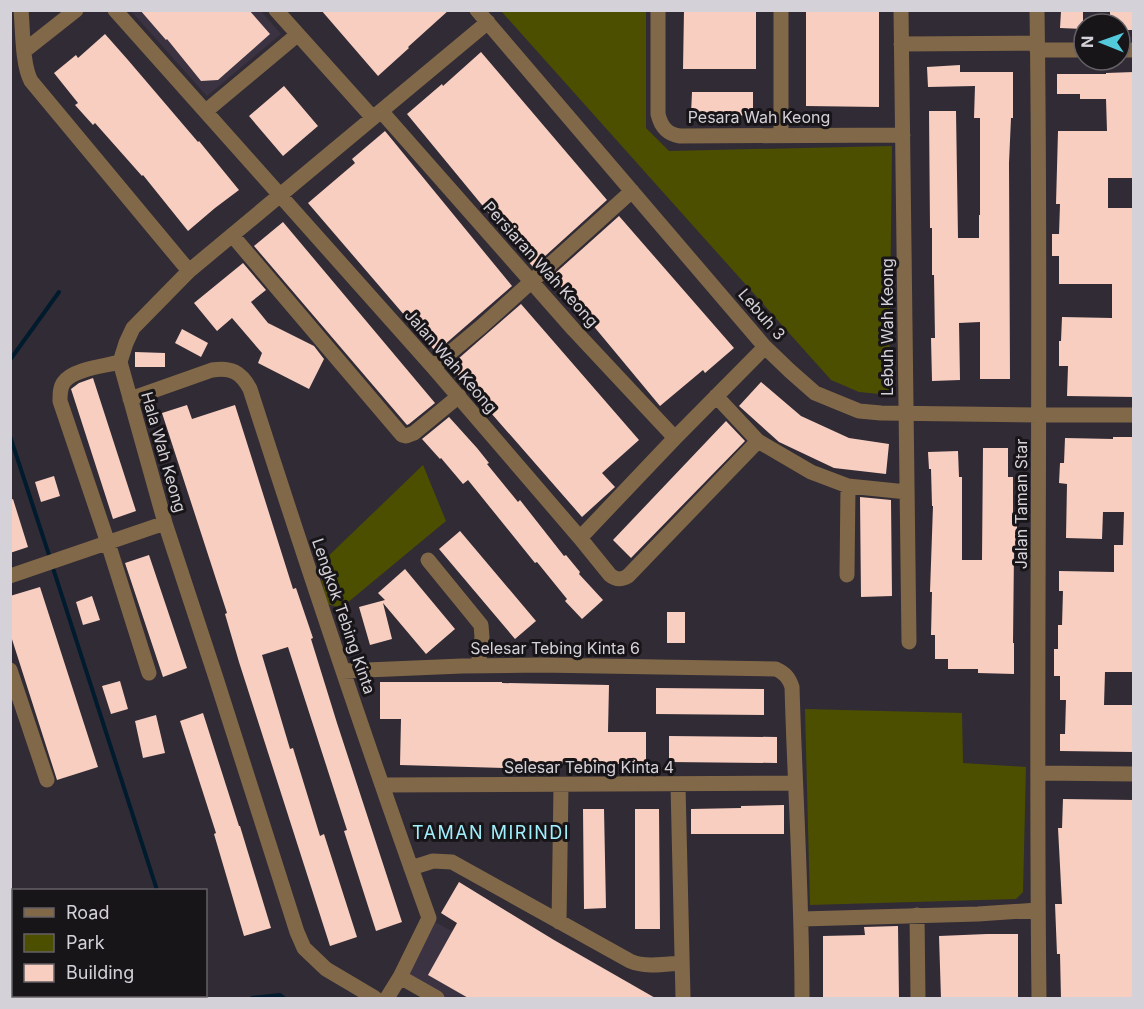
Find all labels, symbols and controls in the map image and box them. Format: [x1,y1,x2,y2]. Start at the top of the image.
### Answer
north arrow [1072,12,1132,72]
text: N [1077,35,1097,48]
street label: Pesara Wah Keong [688,107,830,127]
street label: Persiaran Wah Keong [479,197,603,331]
street label: Lebuh Wah Keong [877,258,897,396]
street label: Lebuh 3 [734,284,790,344]
street label: Jalan Wah Keong [400,305,502,417]
street label: Hala Wah Keong [137,389,191,515]
street label: Jalan Taman Star [1011,439,1031,569]
street label: Lengkok Tebing Kinta [308,535,380,697]
street label: Selesar Tebing Kinta 6 [470,638,640,658]
street label: Selesar Tebing Kinta 4 [504,757,674,777]
district label: TAMAN MIRINDI [412,822,570,843]
legend [12,889,207,997]
text: Road [66,902,109,923]
text: Park [66,932,105,953]
text: Building [66,962,134,983]

